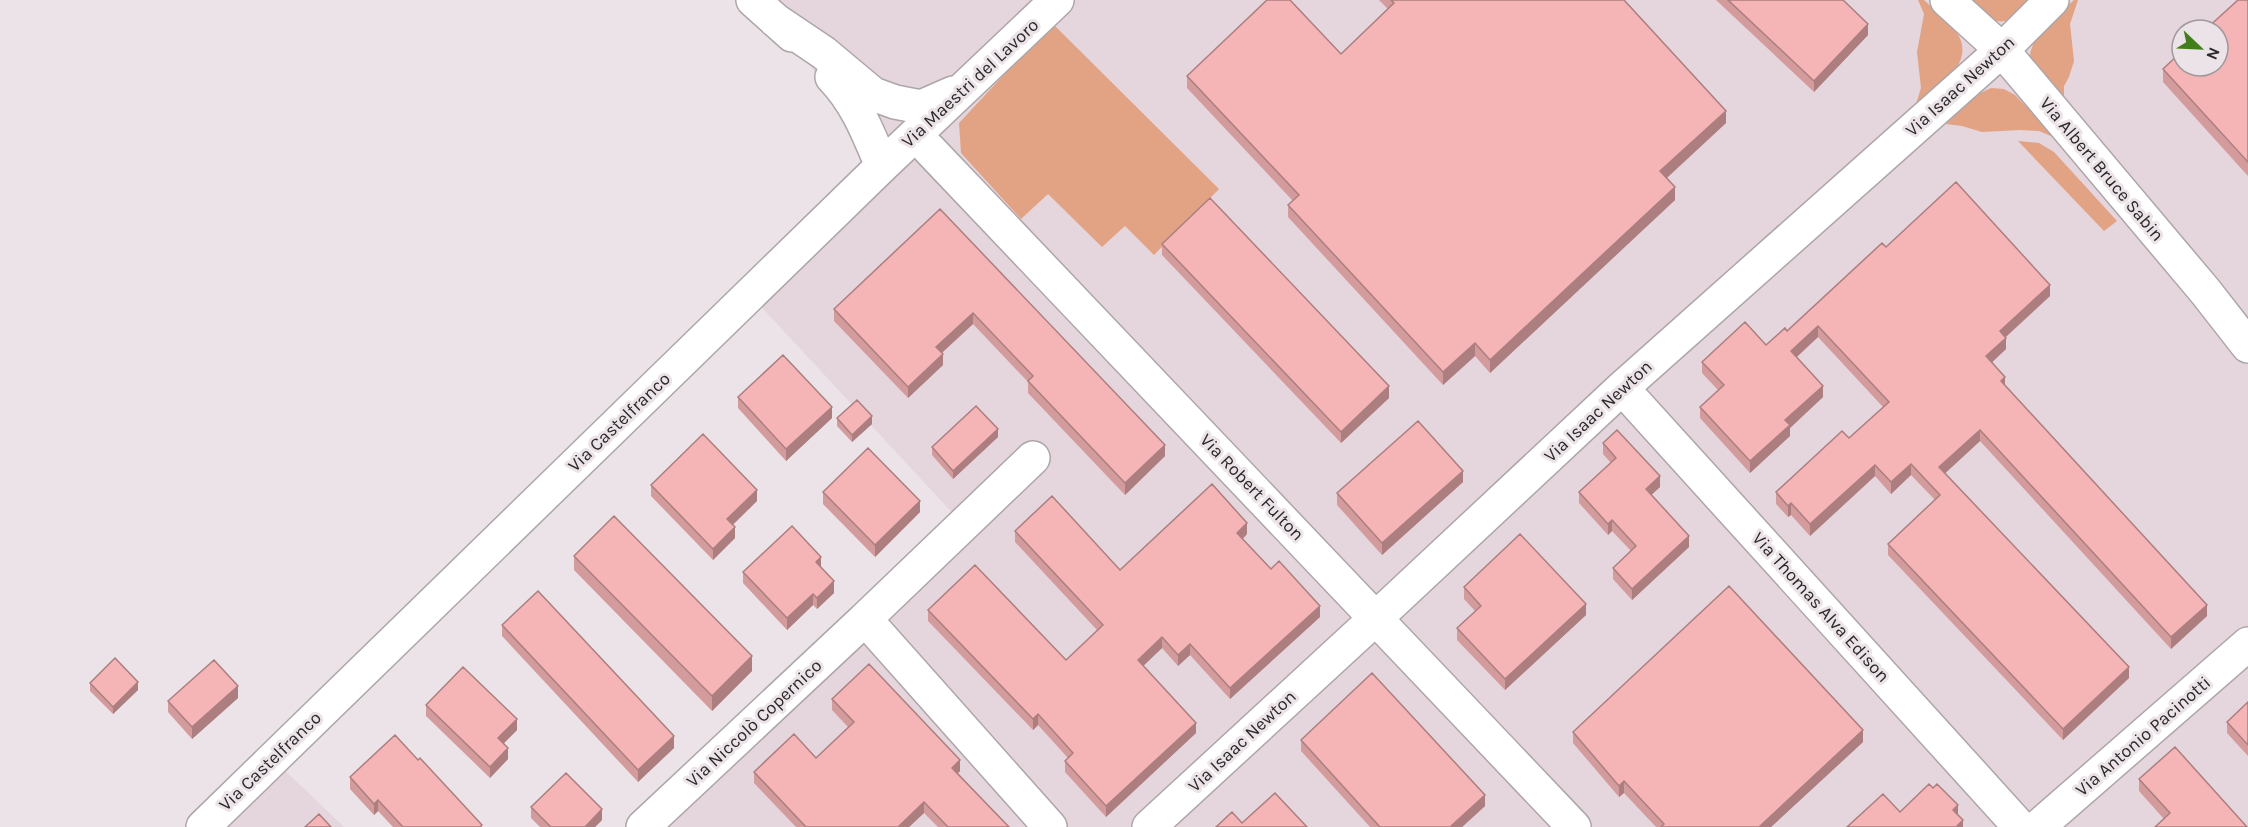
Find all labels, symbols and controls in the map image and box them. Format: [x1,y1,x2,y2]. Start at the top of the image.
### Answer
street label: Via Maestri del Lavoro [897,14,1043,152]
north arrow [2170,18,2230,78]
street label: Via Isaac Newton [1901,31,2019,141]
text: N [2202,45,2224,63]
street label: Via Albert Bruce Sabin [2035,92,2169,246]
street label: Via Isaac Newton [1539,355,1657,467]
street label: Via Castelfranco [563,368,675,476]
street label: Via Robert Fulton [1195,429,1309,545]
street label: Via Thomas Alva Edison [1748,527,1894,687]
street label: Via Niccolò Copernico [682,654,826,792]
street label: Via Antonio Pacinotti [2071,671,2215,801]
street label: Via Isaac Newton [1183,685,1301,797]
street label: Via Castelfranco [214,707,326,815]

